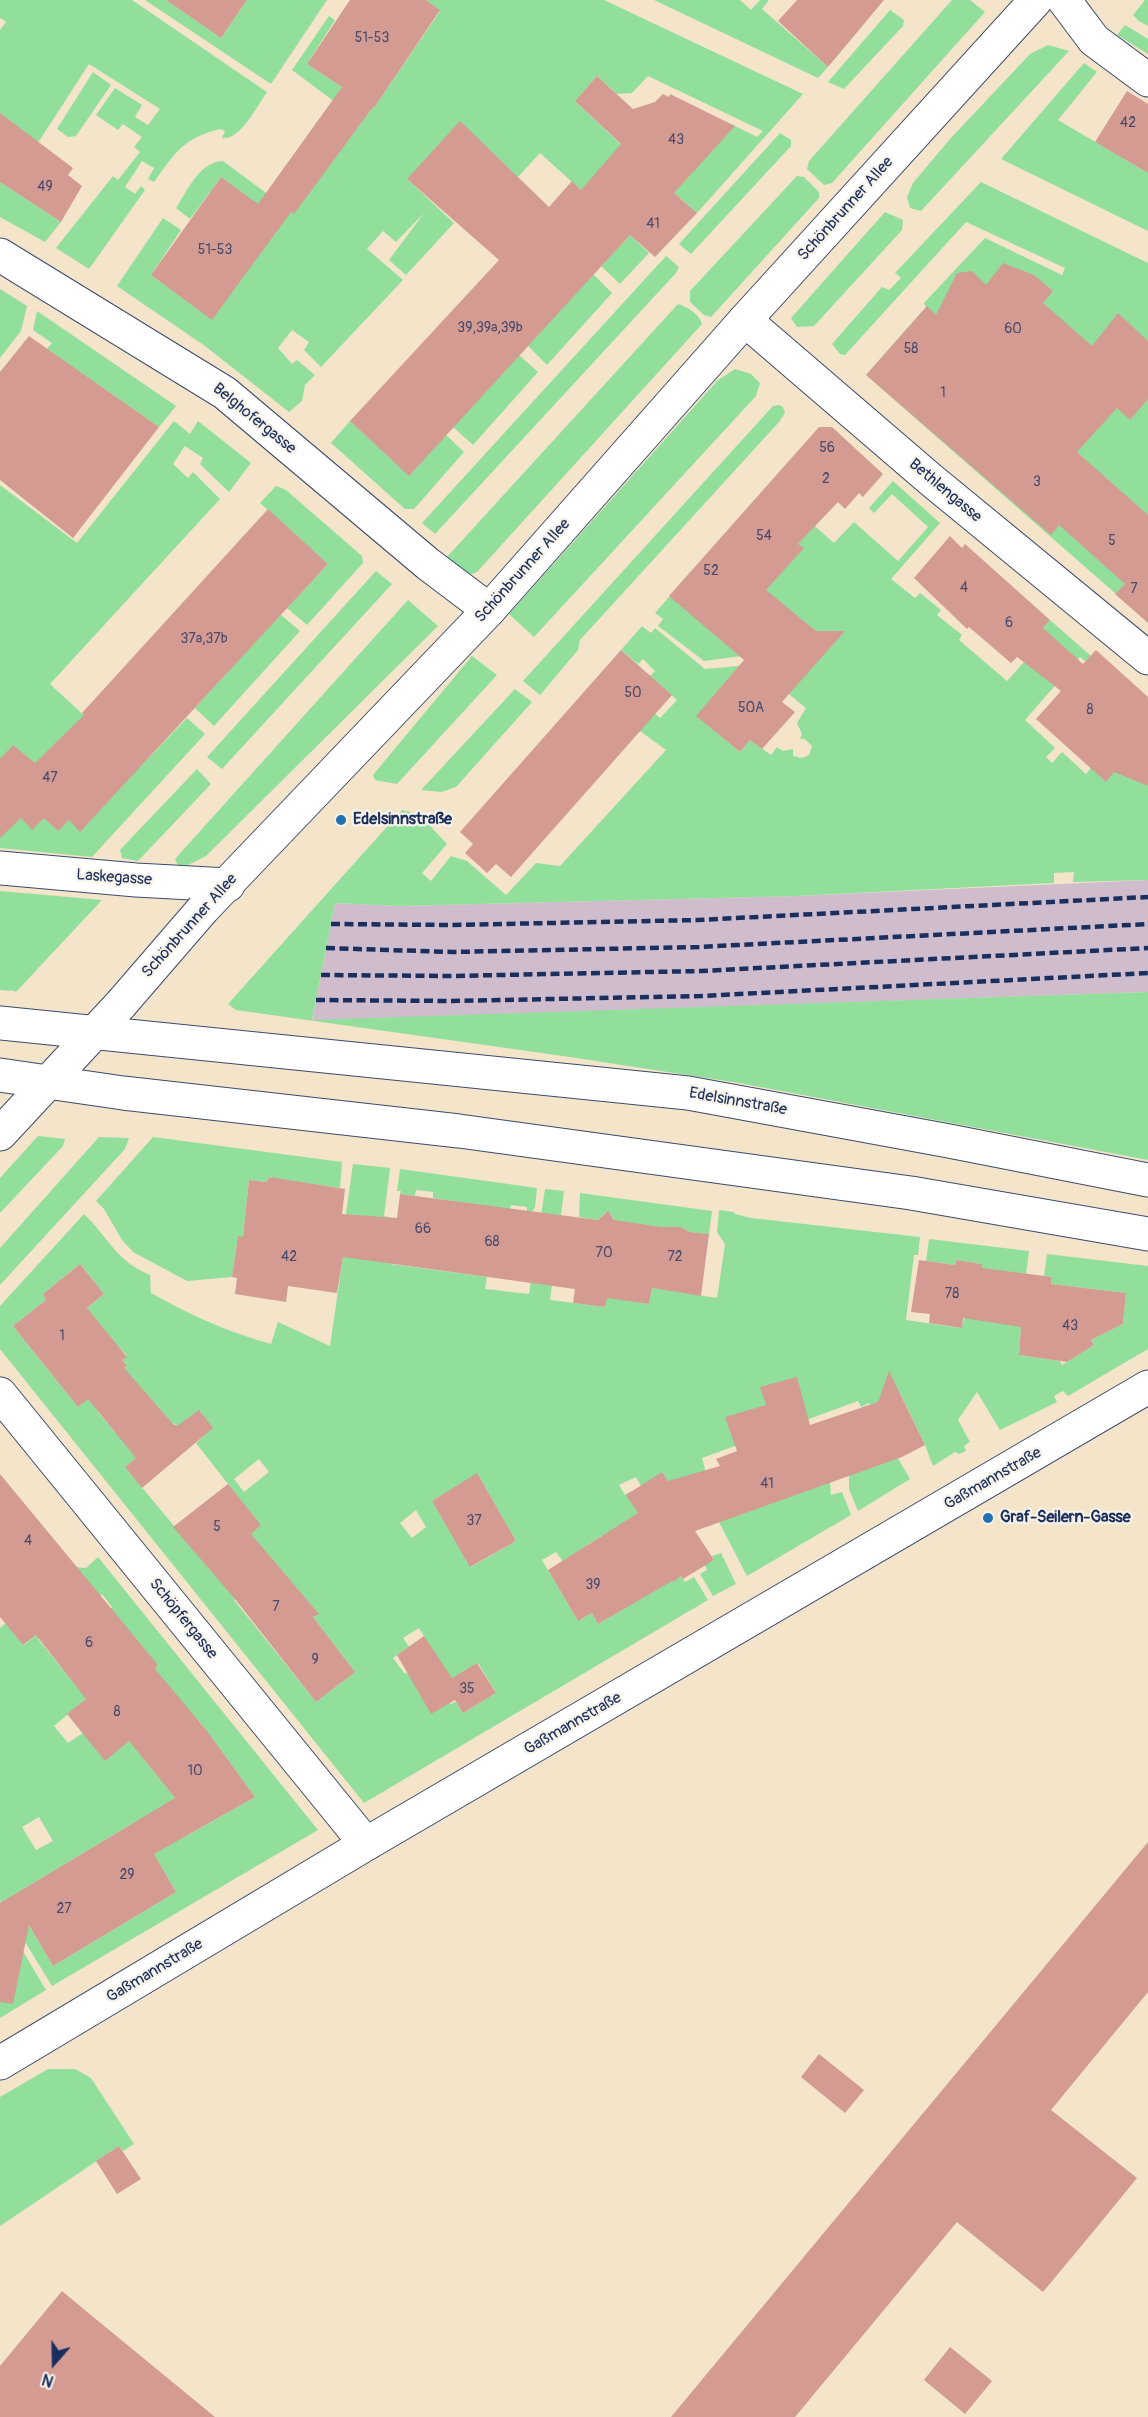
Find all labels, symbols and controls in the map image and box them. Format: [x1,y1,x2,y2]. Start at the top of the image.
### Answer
house number: 51-53 [355,30,389,46]
house number: 42 [1120,115,1136,131]
house number: 43 [668,132,684,148]
street label: Schönbrunner Allee [794,153,898,265]
house number: 49 [37,179,53,195]
house number: 41 [646,216,660,232]
house number: 51-53 [198,242,232,258]
house number: 39,39a,39b [457,320,523,336]
house number: 60 [1004,321,1022,337]
house number: 58 [904,341,918,357]
street label: Belghofergasse [208,379,300,459]
house number: 1 [940,385,946,401]
house number: 56 [819,440,835,456]
street label: Bethlengasse [905,455,985,527]
house number: 2 [822,471,830,487]
house number: 3 [1033,474,1041,490]
street label: Schönbrunner Allee [471,515,575,627]
house number: 54 [756,528,772,544]
house number: 5 [1108,533,1116,549]
house number: 52 [703,563,719,579]
house number: 4 [960,580,968,596]
house number: 7 [1130,581,1138,597]
house number: 6 [1005,615,1013,631]
house number: 37a,37b [180,631,228,647]
house number: 50 [624,685,642,701]
house number: 50A [738,700,764,716]
house number: 8 [1086,702,1094,718]
house number: 47 [42,770,58,786]
place label: Edelsinnstraße [353,810,452,830]
marker: Edelsinnstraße [334,813,348,827]
street label: Laskegasse [75,866,153,890]
street label: Schönbrunner Allee [138,870,242,982]
street label: Edelsinnstraße [688,1084,788,1120]
house number: 66 [415,1221,431,1237]
house number: 68 [484,1234,500,1250]
house number: 70 [596,1245,612,1261]
house number: 42 [281,1249,297,1265]
house number: 72 [667,1249,683,1265]
house number: 78 [945,1286,959,1302]
house number: 43 [1062,1318,1078,1334]
house number: 1 [59,1328,65,1344]
street label: Gaßmannstraße [941,1443,1045,1515]
house number: 41 [760,1476,774,1492]
place label: Graf-Seilern-Gasse [1000,1508,1131,1528]
marker: Graf-Seilern-Gasse [981,1511,995,1525]
house number: 37 [466,1513,482,1529]
house number: 5 [213,1519,221,1535]
house number: 4 [24,1533,32,1549]
street label: Schöpfergasse [145,1575,221,1663]
house number: 39 [585,1577,601,1593]
house number: 7 [272,1599,280,1615]
house number: 6 [85,1635,93,1651]
house number: 9 [311,1652,319,1668]
house number: 35 [459,1681,475,1697]
street label: Gaßmannstraße [521,1688,625,1760]
house number: 8 [113,1704,121,1720]
house number: 10 [187,1763,203,1779]
house number: 29 [119,1867,135,1883]
house number: 27 [56,1901,72,1917]
street label: Gaßmannstraße [103,1935,207,2007]
north arrow [24,2333,84,2393]
text: N [39,2369,56,2391]

